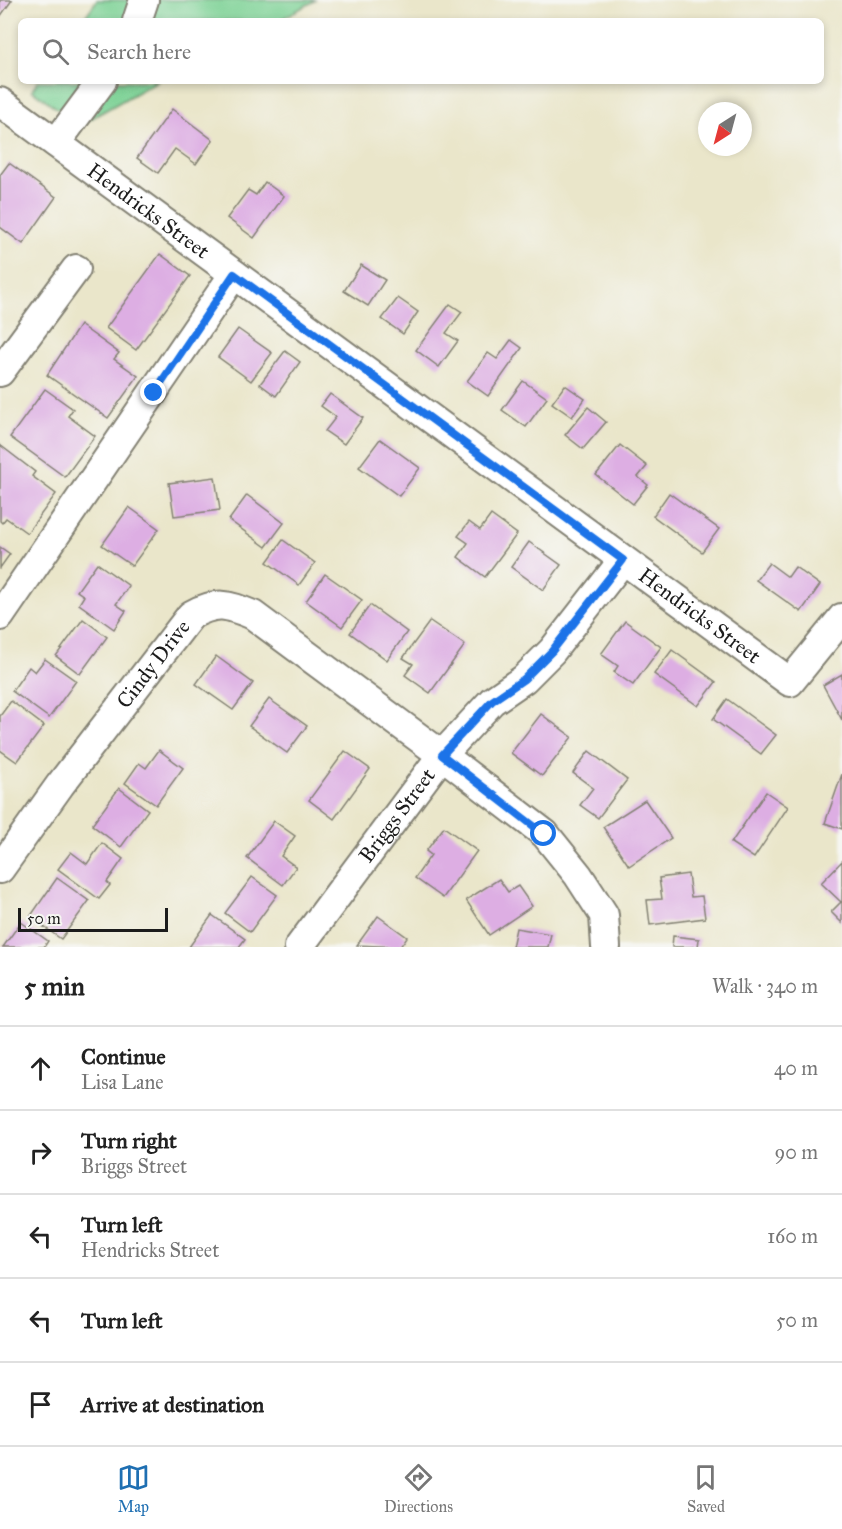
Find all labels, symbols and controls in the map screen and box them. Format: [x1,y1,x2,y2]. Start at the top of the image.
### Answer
search box [18,18,824,84]
icon: search [39,35,72,68]
text: Search here [87,38,191,65]
north arrow [698,102,752,156]
street label: Hendricks Street [82,157,215,265]
route end [140,379,166,405]
street label: Hendricks Street [633,562,766,669]
street label: Cindy Drive [111,614,196,713]
street label: Briggs Street [353,763,441,868]
route start [530,820,556,846]
scale bar [18,905,168,932]
text: 50 m [27,909,61,928]
text: 5 min [24,970,85,1002]
text: Walk · 340 m [712,974,818,998]
text: Continue [81,1043,166,1070]
icon: ahead [24,1052,57,1085]
text: 40 m [774,1056,818,1080]
text: Lisa Lane [81,1070,164,1094]
text: Turn right [81,1127,177,1154]
icon: right [24,1136,57,1169]
text: 90 m [775,1140,818,1164]
text: Briggs Street [81,1154,187,1178]
text: Turn left [81,1211,163,1238]
icon: left [24,1220,57,1253]
text: 160 m [767,1224,818,1248]
text: Hendricks Street [81,1238,219,1262]
icon: left [24,1304,57,1337]
text: Turn left [81,1307,163,1334]
text: 50 m [776,1308,818,1332]
icon: arrive [24,1388,57,1421]
text: Arrive at destination [81,1391,264,1418]
tab: Map [117,1461,150,1516]
tab: Directions [384,1461,453,1516]
tab: Saved [687,1461,725,1516]

